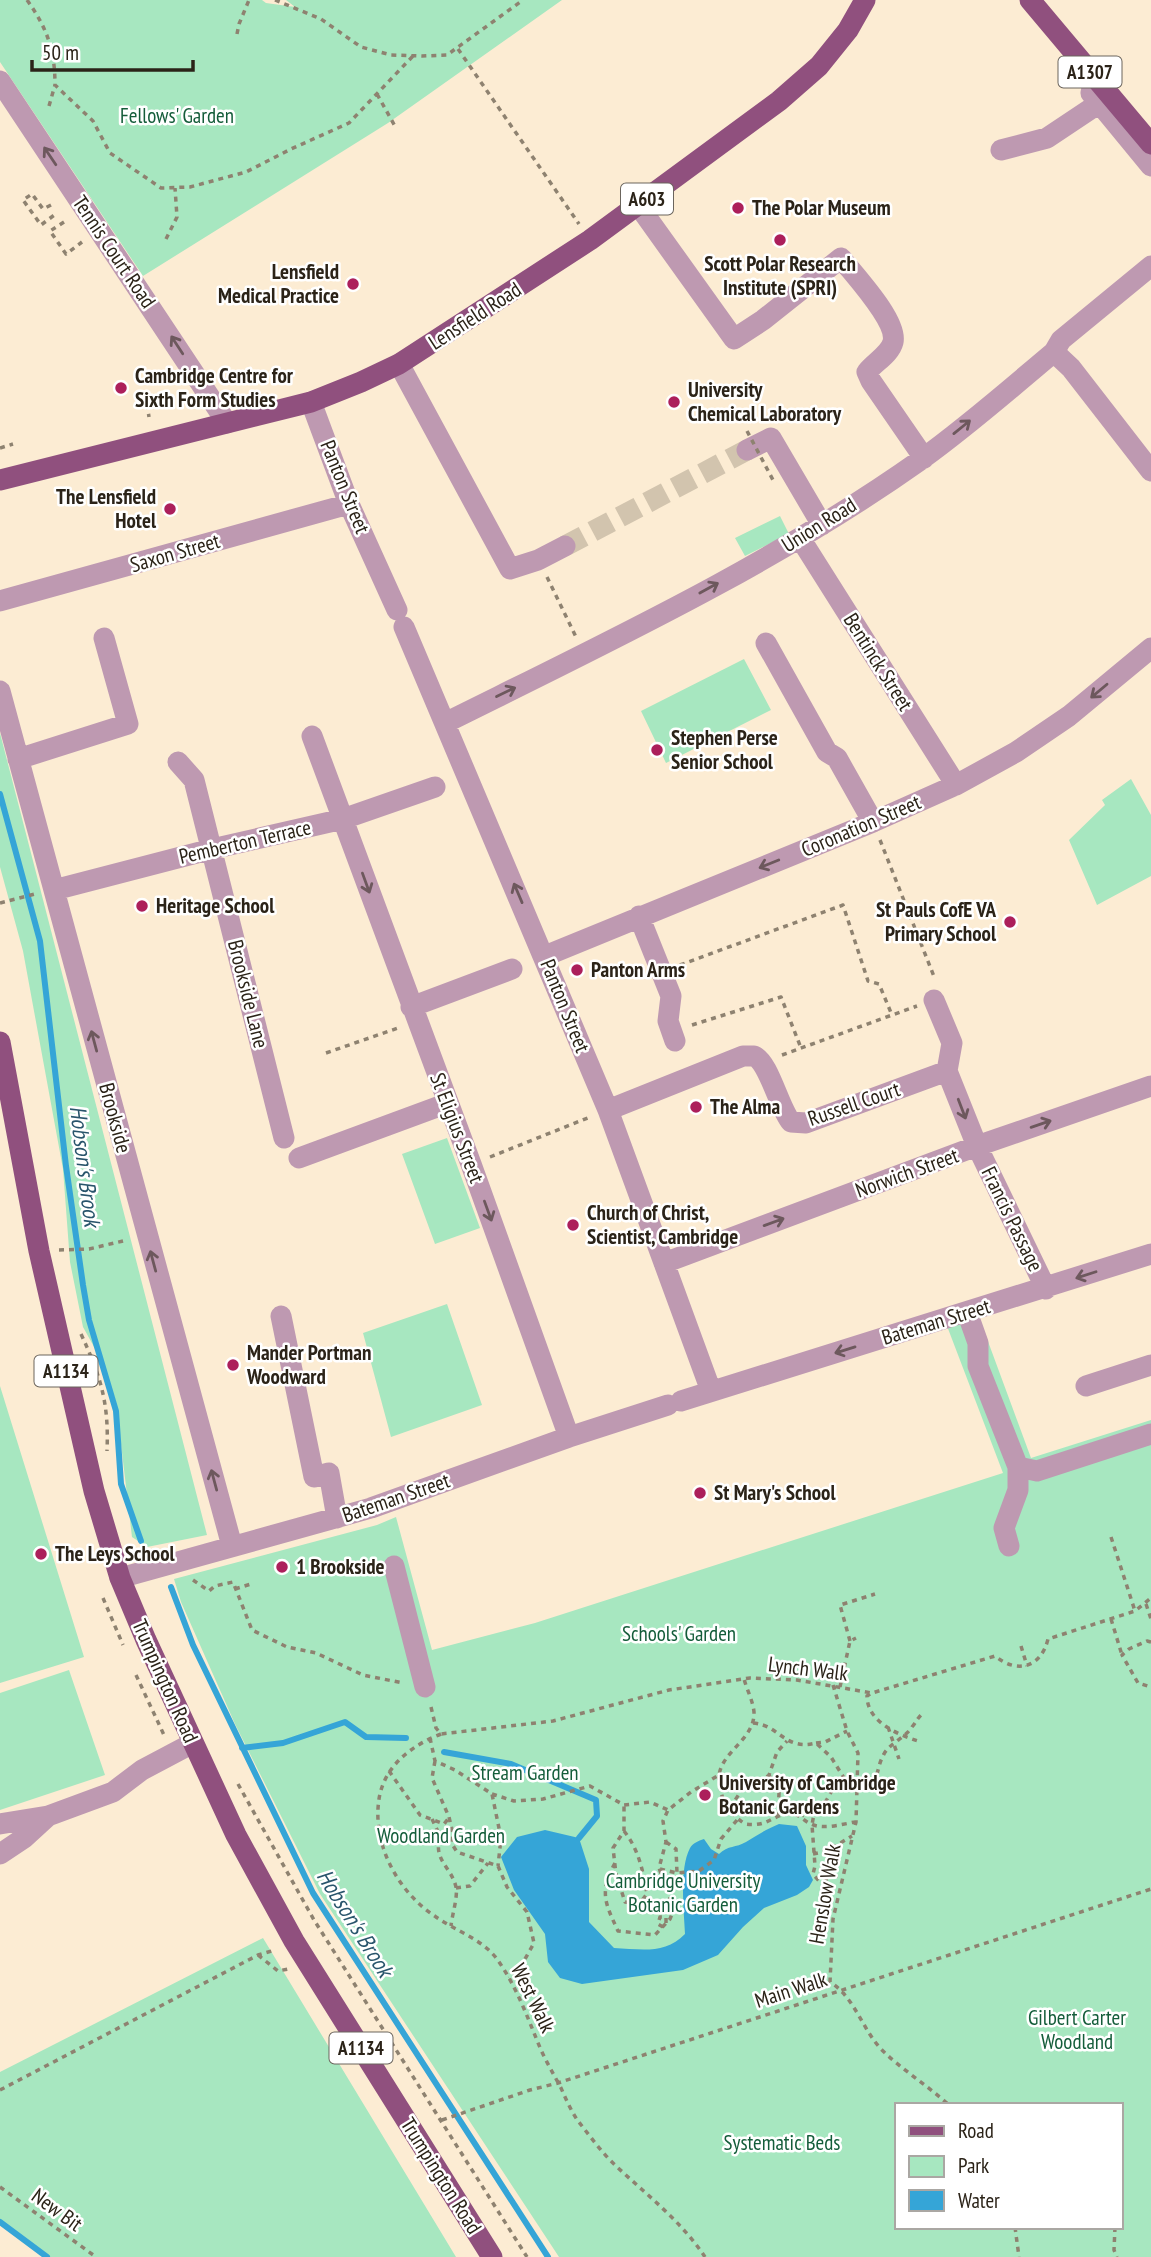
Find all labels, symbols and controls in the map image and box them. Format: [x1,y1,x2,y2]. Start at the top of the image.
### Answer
scale bar [32,28,192,72]
text: 50 m [42,39,79,66]
road number: A1307 [1058,57,1122,88]
park label: Fellows' Garden [120,102,234,129]
one-way arrow [43,147,57,166]
road number: A603 [621,183,673,214]
street label: Tennis Court Road [67,190,162,313]
place label: The Polar Museum [752,194,891,221]
marker: The Polar Museum [730,200,746,216]
marker: Scott Polar Research Institute (SPRI) [772,232,788,248]
place label: Scott Polar Research Institute (SPRI) [704,250,856,301]
place label: Lensfield Medical Practice [218,258,339,309]
marker: Lensfield Medical Practice [345,276,361,292]
street label: Lensfield Road [423,276,526,355]
one-way arrow [169,336,184,355]
place label: Cambridge Centre for Sixth Form Studies [135,362,294,413]
place label: University Chemical Laboratory [688,376,842,427]
marker: Cambridge Centre for Sixth Form Studies [113,380,129,396]
marker: University Chemical Laboratory [666,394,682,410]
one-way arrow [953,419,971,434]
street label: Panton Street [315,436,376,538]
place label: The Lensfield Hotel [56,483,157,534]
street label: Union Road [776,491,861,558]
marker: The Lensfield Hotel [162,501,178,517]
street label: Saxon Street [127,527,223,578]
one-way arrow [698,581,719,595]
street label: Bentinck Street [838,608,919,716]
one-way arrow [1090,684,1108,699]
one-way arrow [495,685,516,699]
place label: Stephen Perse Senior School [671,724,778,775]
marker: Stephen Perse Senior School [649,742,665,758]
street label: Coronation Street [797,788,925,863]
street label: Pemberton Terrace [176,813,314,870]
one-way arrow [758,859,780,872]
one-way arrow [361,872,374,894]
one-way arrow [511,883,524,905]
place label: Heritage School [156,892,275,919]
place label: St Pauls CofE VA Primary School [876,896,997,947]
marker: Heritage School [134,898,150,914]
marker: St Pauls CofE VA Primary School [1002,914,1018,930]
street label: Brookside Lane [222,937,275,1051]
street label: Panton Street [535,955,596,1057]
place label: Panton Arms [591,956,685,983]
marker: Panton Arms [569,962,585,978]
one-way arrow [87,1030,100,1053]
street label: St Eligius Street [424,1069,491,1187]
street label: Russell Court [804,1075,904,1132]
street label: Brookside [93,1080,138,1156]
place label: The Alma [710,1093,781,1120]
one-way arrow [956,1098,969,1119]
marker: The Alma [688,1099,704,1115]
water label: Hobson's Brook [64,1104,108,1231]
one-way arrow [1030,1117,1052,1129]
street label: Norwich Street [852,1141,962,1204]
street label: Francis Passage [975,1162,1049,1276]
place label: Church of Christ, Scientist, Cambridge [587,1199,738,1250]
one-way arrow [483,1200,496,1222]
one-way arrow [762,1215,784,1227]
marker: Church of Christ, Scientist, Cambridge [565,1217,581,1233]
one-way arrow [146,1250,159,1272]
one-way arrow [1076,1270,1098,1283]
street label: Bateman Street [878,1292,993,1351]
place label: Mander Portman Woodward [246,1339,371,1390]
one-way arrow [835,1344,857,1357]
road number: A1134 [34,1356,98,1386]
marker: Mander Portman Woodward [225,1357,241,1373]
street label: Bateman Street [339,1466,453,1528]
one-way arrow [206,1469,219,1491]
place label: St Mary's School [714,1479,836,1506]
marker: St Mary's School [692,1485,708,1501]
place label: The Leys School [55,1540,176,1567]
marker: The Leys School [33,1546,49,1562]
place label: 1 Brookside [296,1553,385,1580]
marker: 1 Brookside [274,1559,290,1575]
street label: Trumpington Road [126,1615,205,1747]
park label: Schools' Garden [622,1620,736,1647]
street label: Lynch Walk [767,1650,849,1687]
park label: Stream Garden [471,1759,579,1786]
place label: University of Cambridge Botanic Gardens [719,1769,896,1820]
marker: University of Cambridge Botanic Gardens [697,1787,713,1803]
park label: Woodland Garden [377,1822,505,1849]
street label: Henslow Walk [802,1842,847,1946]
water label: Hobson's Brook [311,1863,402,1985]
park label: Cambridge University Botanic Garden [606,1867,760,1918]
street label: West Walk [505,1959,562,2037]
street label: Main Walk [751,1965,830,2014]
park label: Gilbert Carter Woodland [1028,2004,1126,2055]
road number: A1134 [330,2032,392,2064]
legend [895,2103,1123,2229]
street label: Trumpington Road [395,2112,488,2239]
text: Road [958,2117,994,2144]
park label: Systematic Beds [724,2129,840,2156]
text: Park [958,2152,989,2179]
street label: New Bit [27,2182,88,2237]
text: Water [958,2187,1000,2214]

